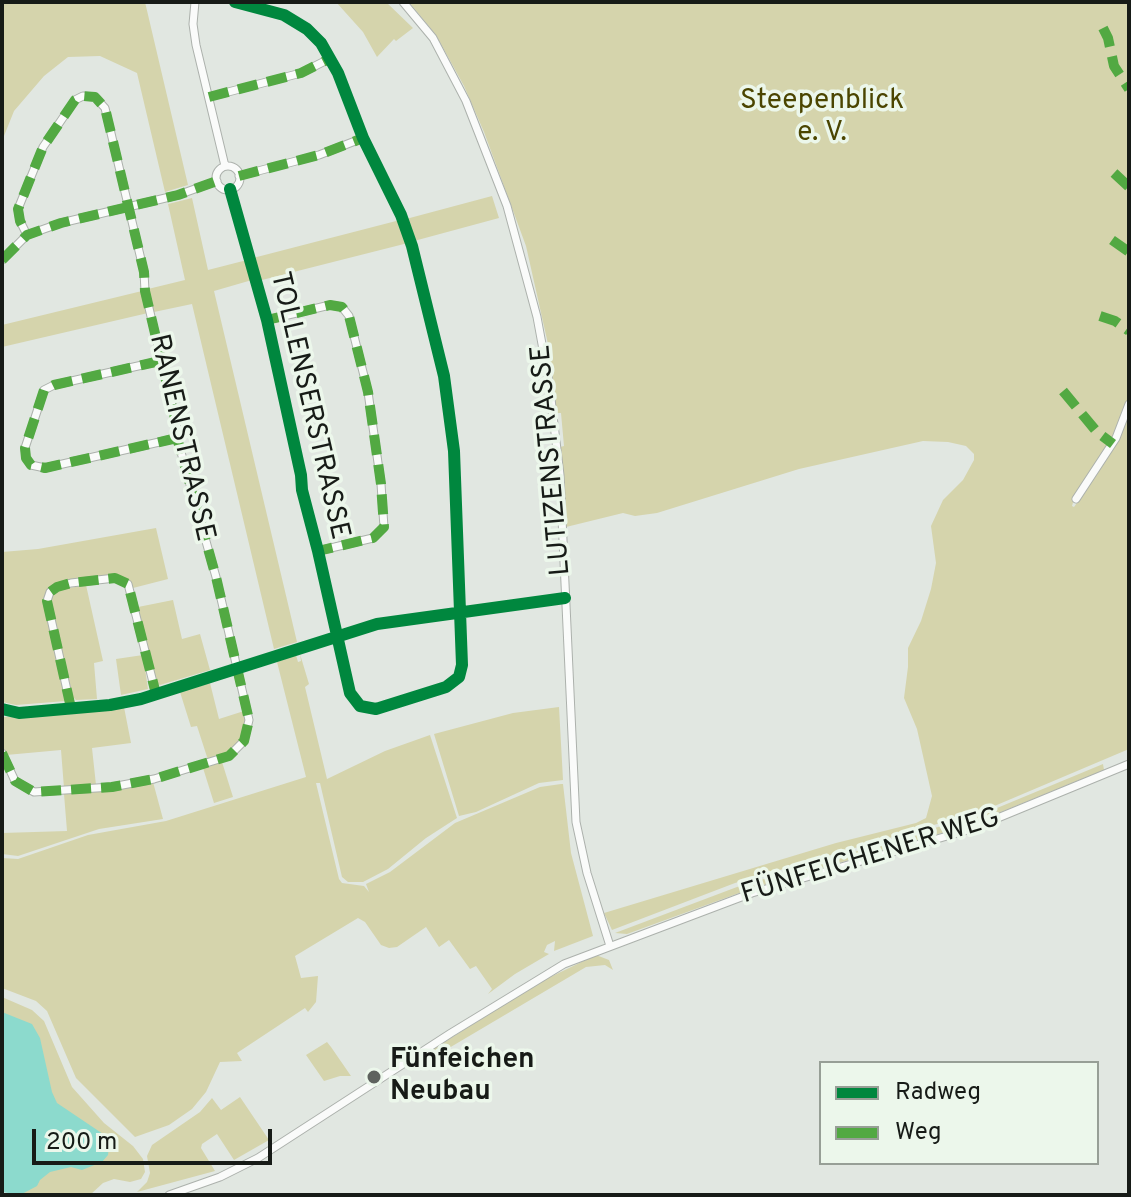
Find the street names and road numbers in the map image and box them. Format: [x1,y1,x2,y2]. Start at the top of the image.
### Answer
street label: TOLLENSERSTRASSE [261,269,355,543]
street label: RANENSTRASSE [140,331,220,545]
street label: LUTIZENSTRASSE [526,343,580,577]
street label: FÜNFEICHENER WEG [738,803,1004,913]

